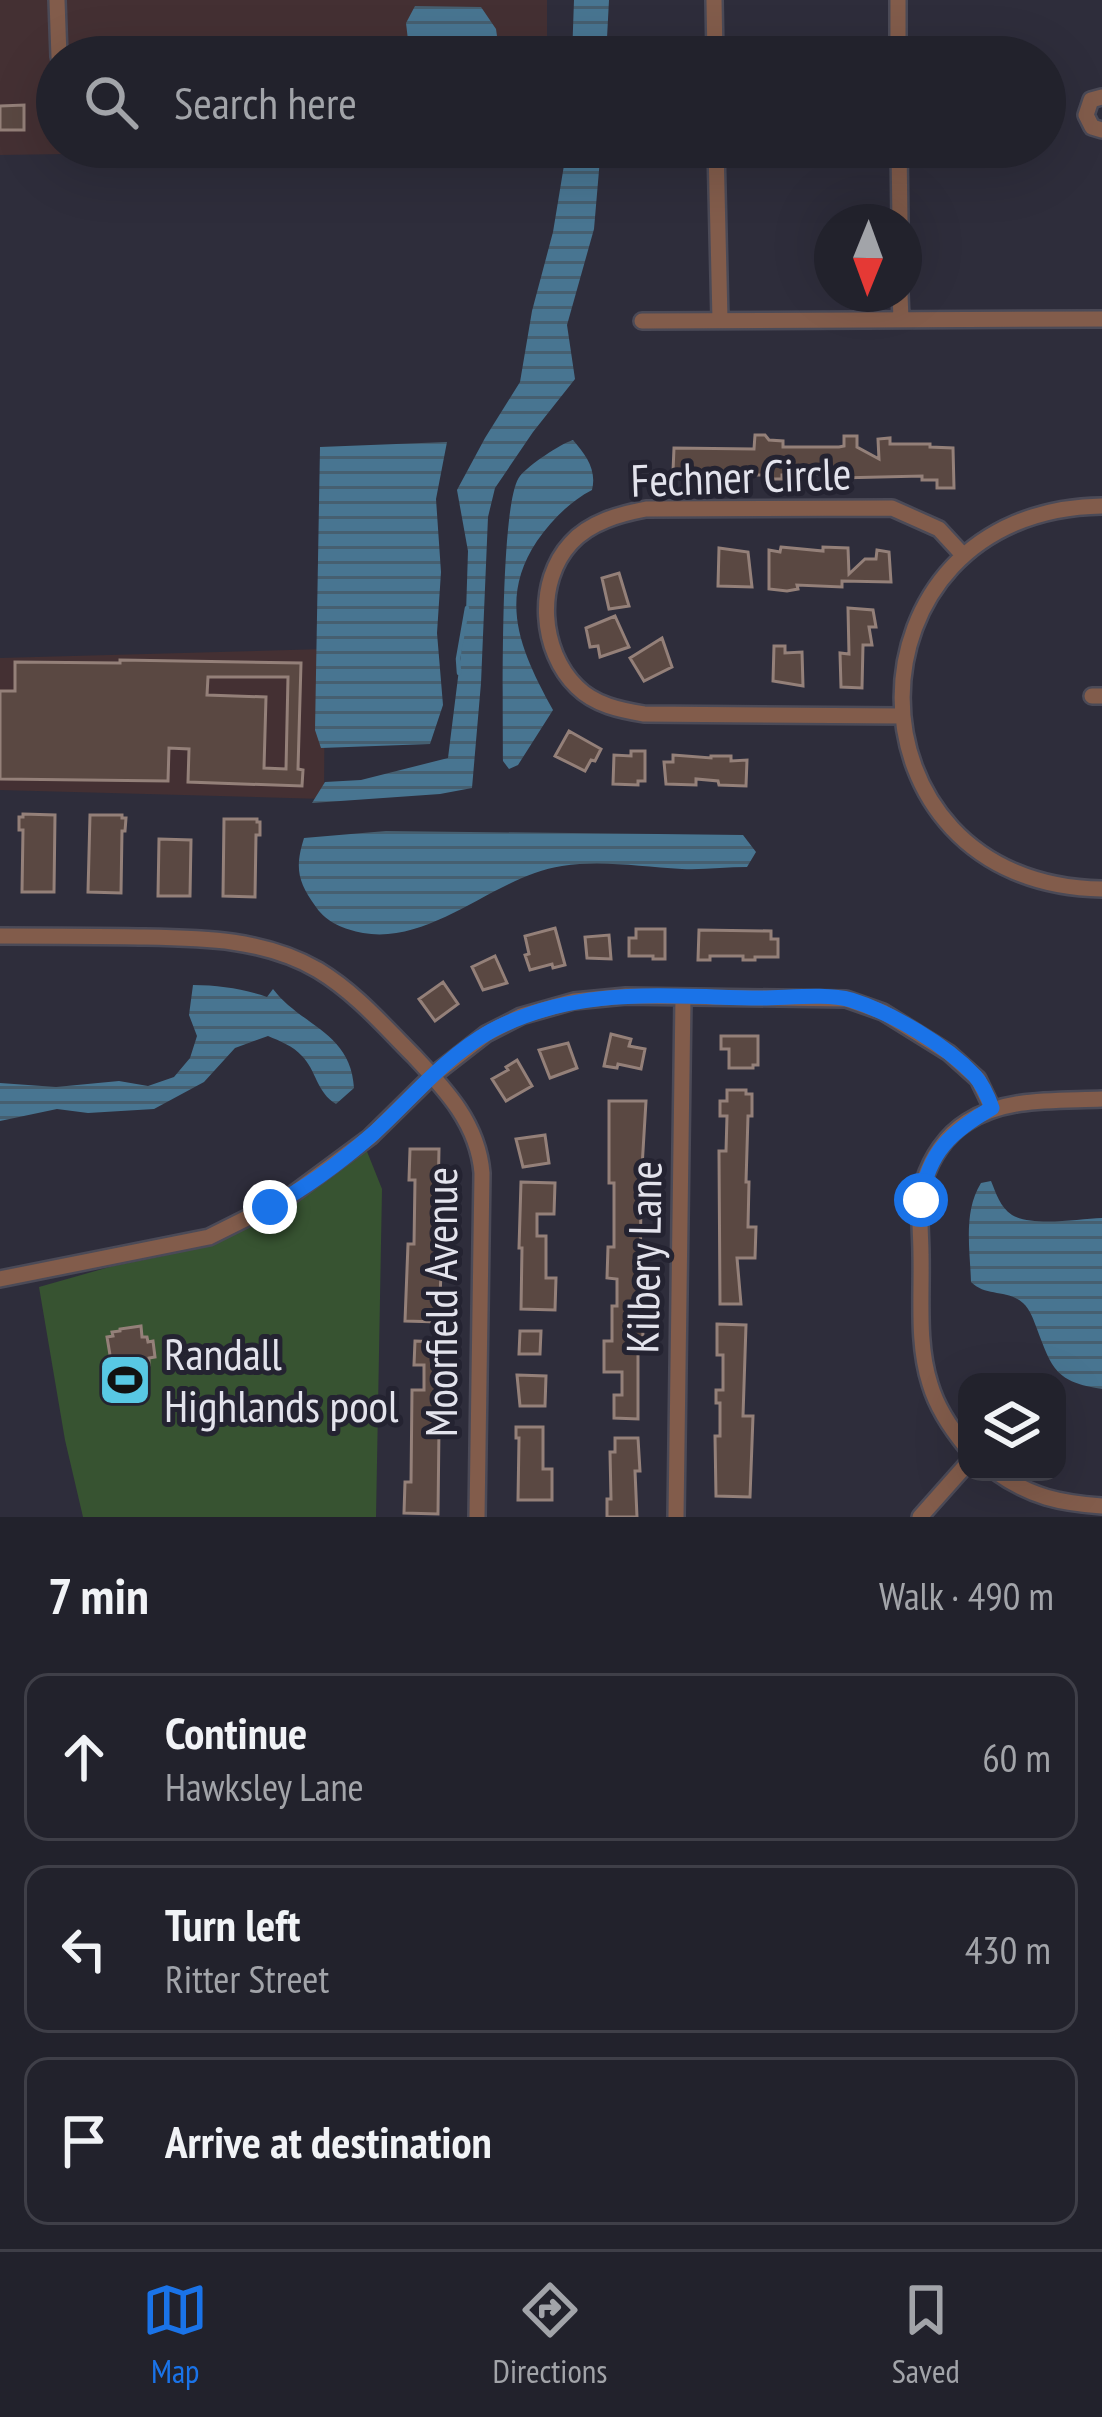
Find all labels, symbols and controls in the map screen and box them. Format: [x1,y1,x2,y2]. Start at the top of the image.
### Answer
search box [36,36,1066,168]
icon: search [78,69,144,135]
text: Search here [174,73,357,131]
north arrow [814,204,922,312]
street label: Fechner Circle [630,443,852,509]
street label: Kilbery Lane [612,1160,674,1354]
street label: Moorfield Avenue [411,1167,469,1437]
route start [894,1173,948,1227]
route end [243,1180,297,1234]
place label: Randall Highlands pool [164,1324,399,1434]
sports icon: Randall Highlands pool [97,1352,153,1408]
map controls [958,1373,1066,1481]
button: layers [958,1373,1066,1481]
text: 7 min [48,1562,149,1628]
text: Walk · 490 m [879,1570,1054,1621]
text: Continue [165,1703,307,1761]
icon: ahead [51,1724,117,1790]
text: 60 m [982,1732,1051,1783]
text: Hawksley Lane [165,1761,364,1812]
text: Turn left [165,1895,300,1953]
icon: left [51,1916,117,1982]
text: 430 m [965,1924,1051,1975]
text: Ritter Street [165,1953,329,2004]
icon: arrive [51,2108,117,2174]
text: Arrive at destination [165,2112,492,2170]
tab: Map [142,2277,208,2392]
tab: Directions [493,2277,607,2392]
tab: Saved [892,2277,960,2392]

